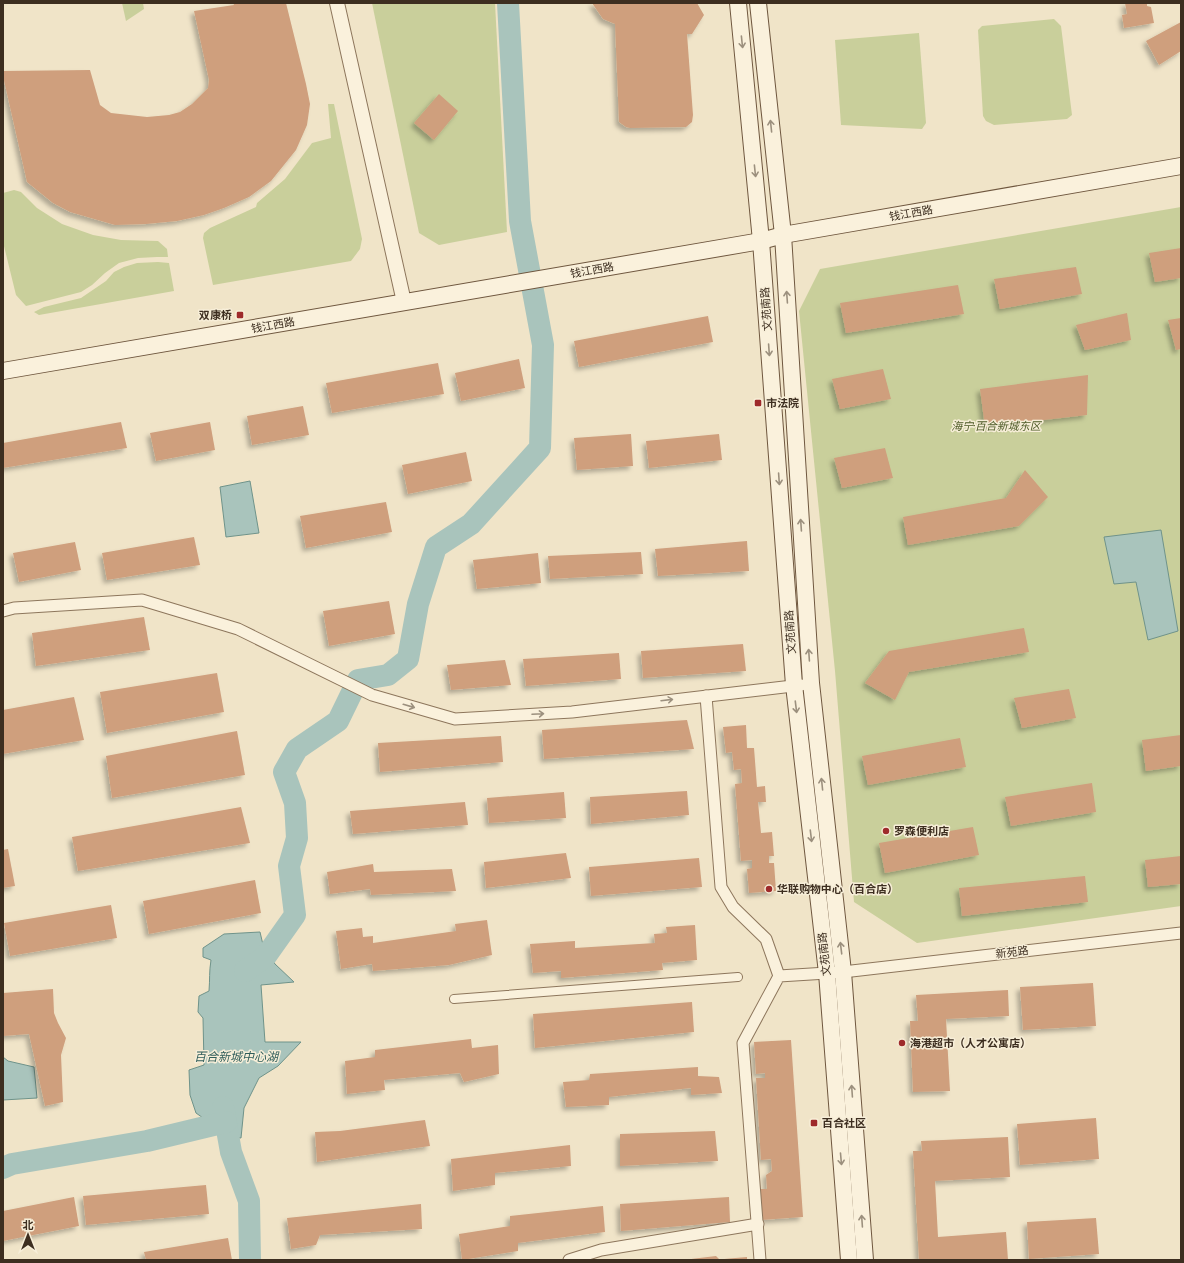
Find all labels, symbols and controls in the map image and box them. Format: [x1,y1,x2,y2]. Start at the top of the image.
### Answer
one-way arrow [738,35,745,48]
one-way arrow [767,120,775,133]
one-way arrow [751,164,758,177]
street label: 钱江西路 [888,202,934,224]
street label: 钱江西路 [569,259,615,281]
street label: 文苑南路 [757,287,775,331]
one-way arrow [783,291,790,304]
place label: 双康桥 [199,308,232,322]
marker: 双康桥 [235,310,245,320]
street label: 钱江西路 [250,314,296,336]
one-way arrow [766,343,773,356]
place label: 市法院 [766,396,799,410]
marker: 市法院 [753,398,763,408]
park label: 海宁·百合新城东区 [951,419,1043,433]
one-way arrow [775,472,782,485]
one-way arrow [797,519,804,532]
street label: 文苑南路 [781,610,799,654]
one-way arrow [805,649,812,662]
one-way arrow [660,696,673,704]
one-way arrow [792,700,800,713]
one-way arrow [403,703,416,710]
one-way arrow [531,710,544,718]
one-way arrow [818,778,826,791]
place label: 罗森便利店 [894,824,949,838]
marker: 罗森便利店 [881,826,891,836]
one-way arrow [807,829,815,842]
place label: 华联购物中心（百合店） [777,882,898,896]
marker: 华联购物中心（百合店） [764,884,774,894]
street label: 文苑南路 [815,931,833,977]
one-way arrow [837,942,844,955]
street label: 新苑路 [995,943,1029,961]
place label: 海港超市（人才公寓店） [910,1036,1031,1050]
marker: 海港超市（人才公寓店） [897,1038,907,1048]
water label: 百合新城中心湖 [194,1049,280,1064]
one-way arrow [849,1085,856,1098]
place label: 百合社区 [822,1116,866,1130]
marker: 百合社区 [809,1118,819,1128]
one-way arrow [838,1152,845,1165]
north arrow [8,1215,48,1255]
one-way arrow [859,1215,866,1228]
text: 北 [23,1218,34,1232]

